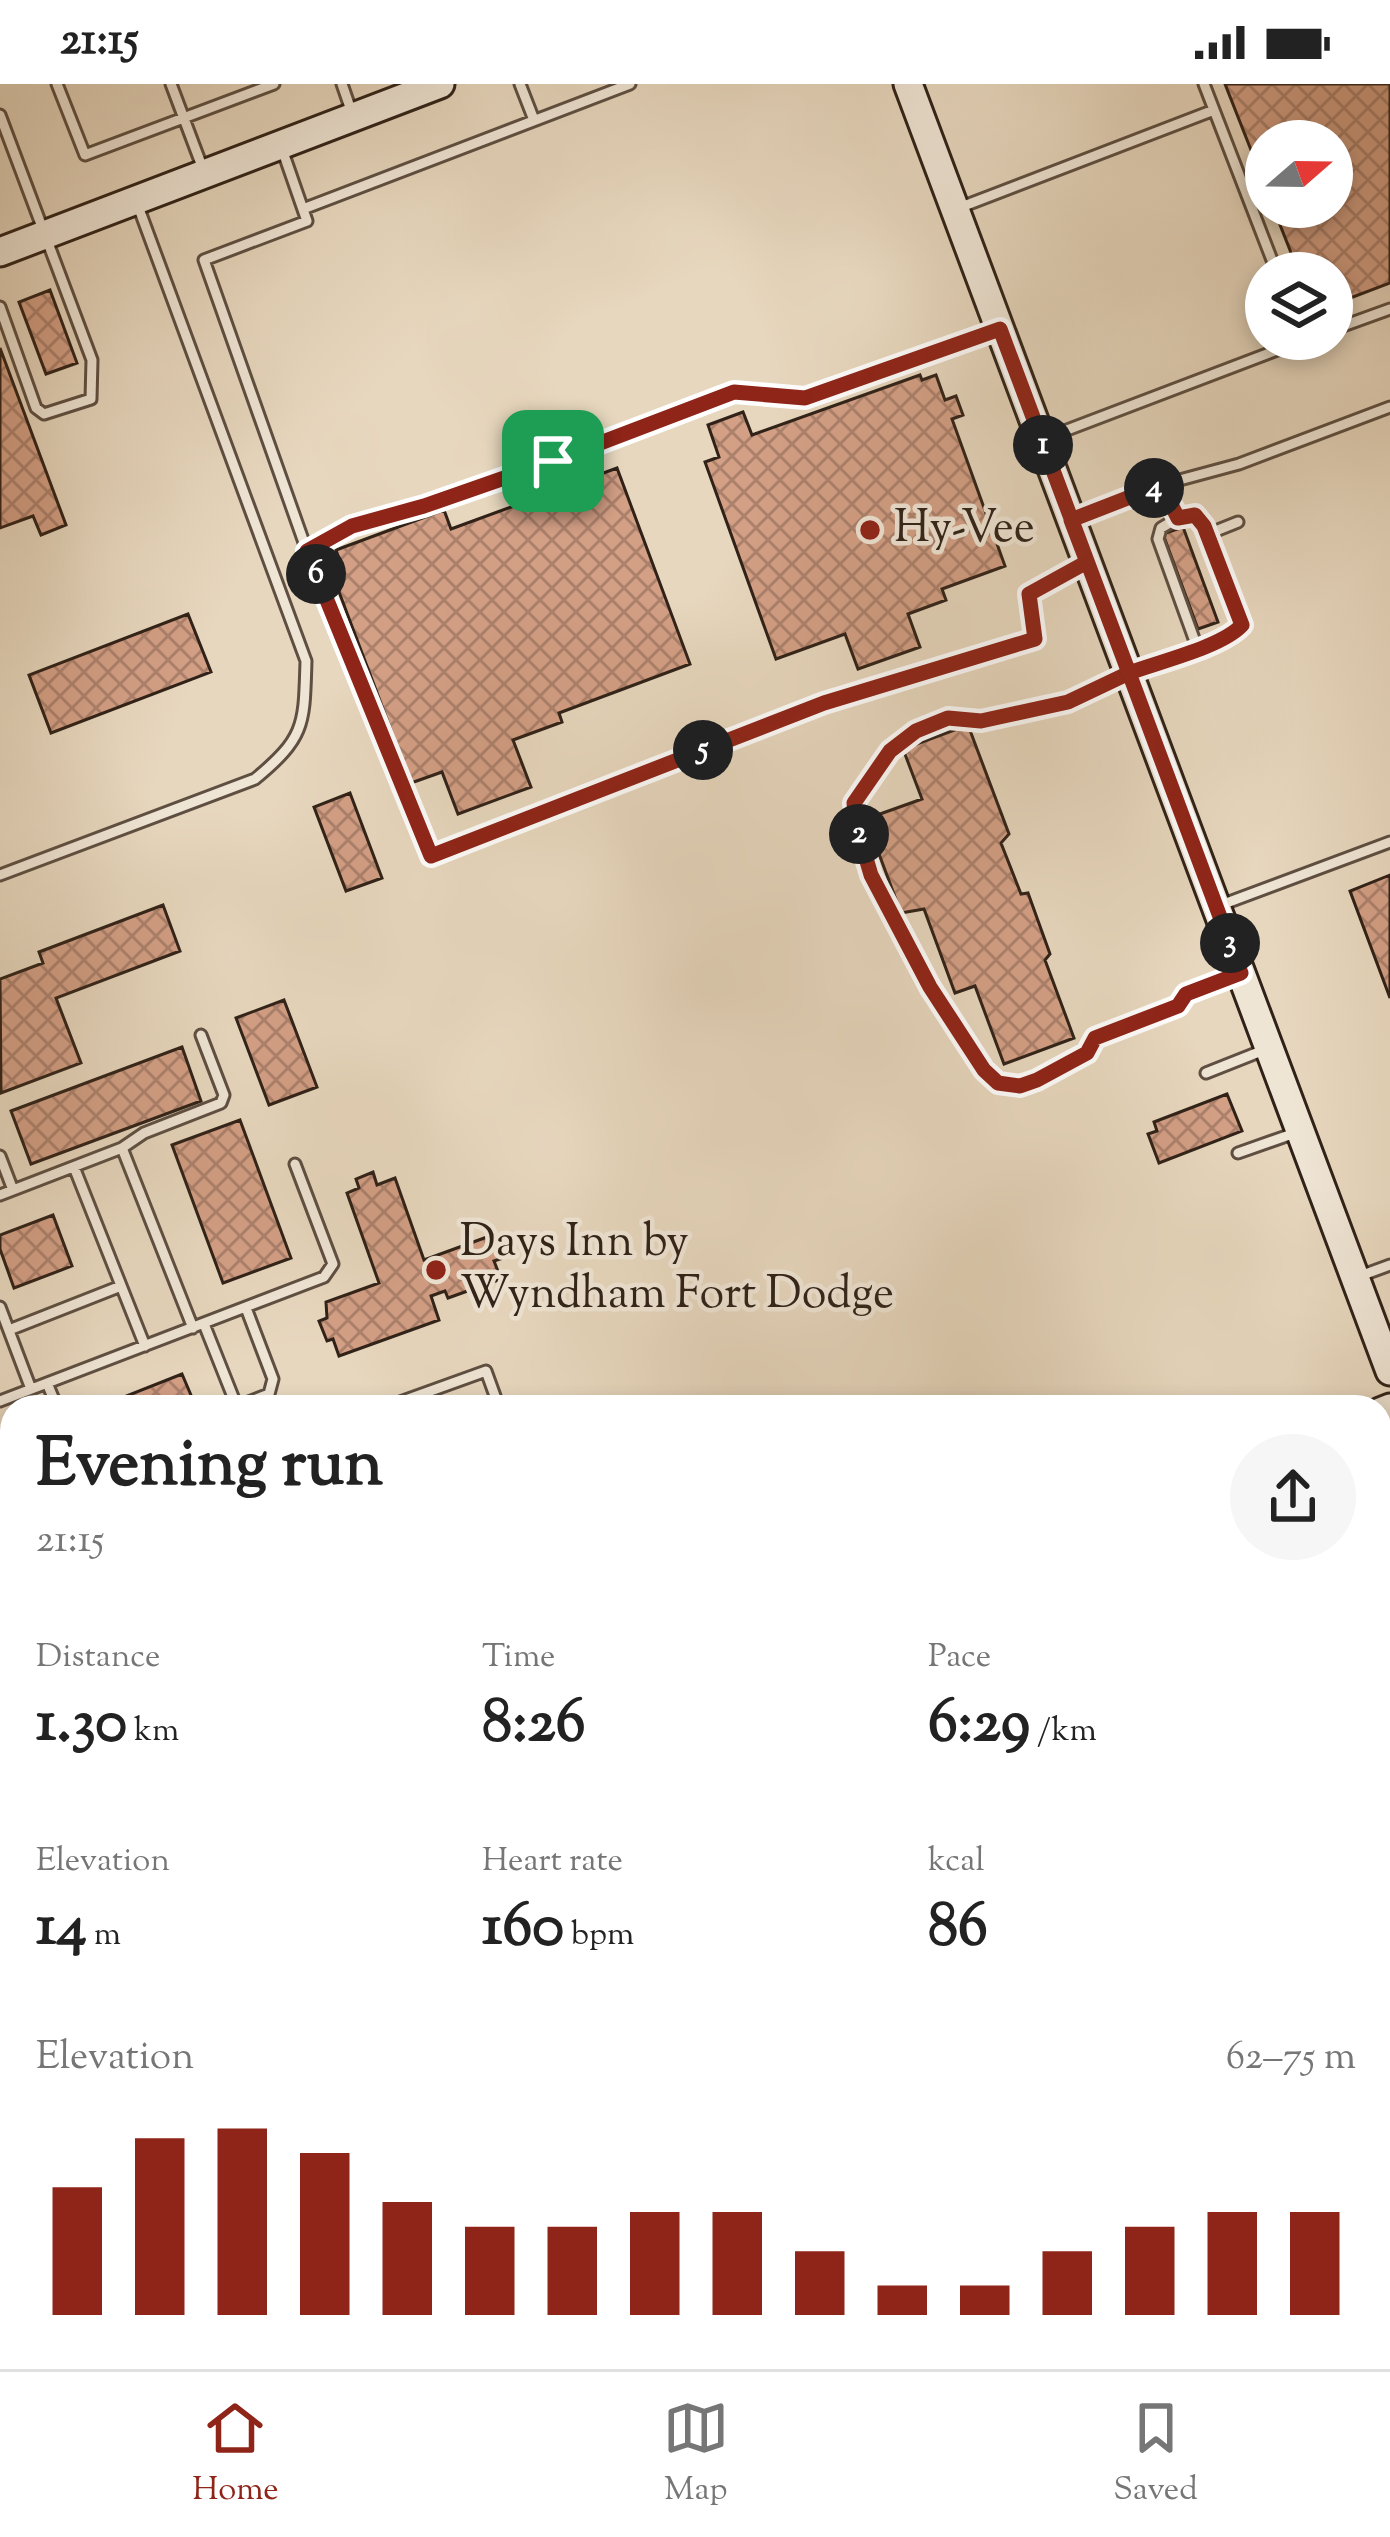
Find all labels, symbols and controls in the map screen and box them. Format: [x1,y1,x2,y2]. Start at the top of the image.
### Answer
text: 21:15 [60,10,139,75]
north arrow [1245,120,1353,228]
map controls [1245,120,1353,360]
button: layers [1245,252,1353,360]
pin [502,410,604,512]
pin: 1 [1013,415,1073,475]
text: 1 [1037,421,1049,469]
icon: arrive [520,428,586,494]
pin: 4 [1124,458,1184,518]
text: 4 [1146,464,1162,512]
place label: Hy-Vee [894,498,1035,563]
marker: Hy-Vee [857,517,883,543]
pin: 6 [286,544,346,604]
text: 6 [308,550,324,598]
pin: 5 [673,720,733,780]
text: 5 [697,726,709,774]
pin: 2 [829,804,889,864]
text: 2 [851,810,867,858]
pin: 3 [1200,913,1260,973]
text: 3 [1223,919,1237,967]
place label: Days Inn by Wyndham Fort Dodge [460,1212,894,1329]
marker: Days Inn by Wyndham Fort Dodge [423,1257,449,1283]
text: Evening run [36,1421,383,1516]
button: share [1230,1434,1356,1560]
text: 21:15 [36,1514,104,1570]
text: Distance [36,1634,160,1682]
text: Time [482,1634,555,1682]
text: Pace [928,1634,991,1682]
text: 1.30 [36,1682,127,1769]
text: 8:26 [482,1682,586,1769]
text: 6:29 [928,1682,1030,1769]
text: km [127,1708,179,1756]
text: /km [1030,1708,1097,1756]
text: Elevation [36,1838,170,1886]
text: Heart rate [482,1838,623,1886]
text: kcal [928,1838,985,1886]
text: 14 [36,1886,87,1973]
text: 160 [482,1886,564,1973]
text: 86 [928,1886,988,1973]
text: m [87,1912,121,1960]
text: bpm [564,1912,634,1960]
text: Elevation [36,2031,194,2087]
text: 62–75 m [1226,2031,1356,2087]
tab: Home [192,2395,279,2515]
tab: Map [663,2395,729,2515]
tab: Saved [1113,2395,1198,2515]

